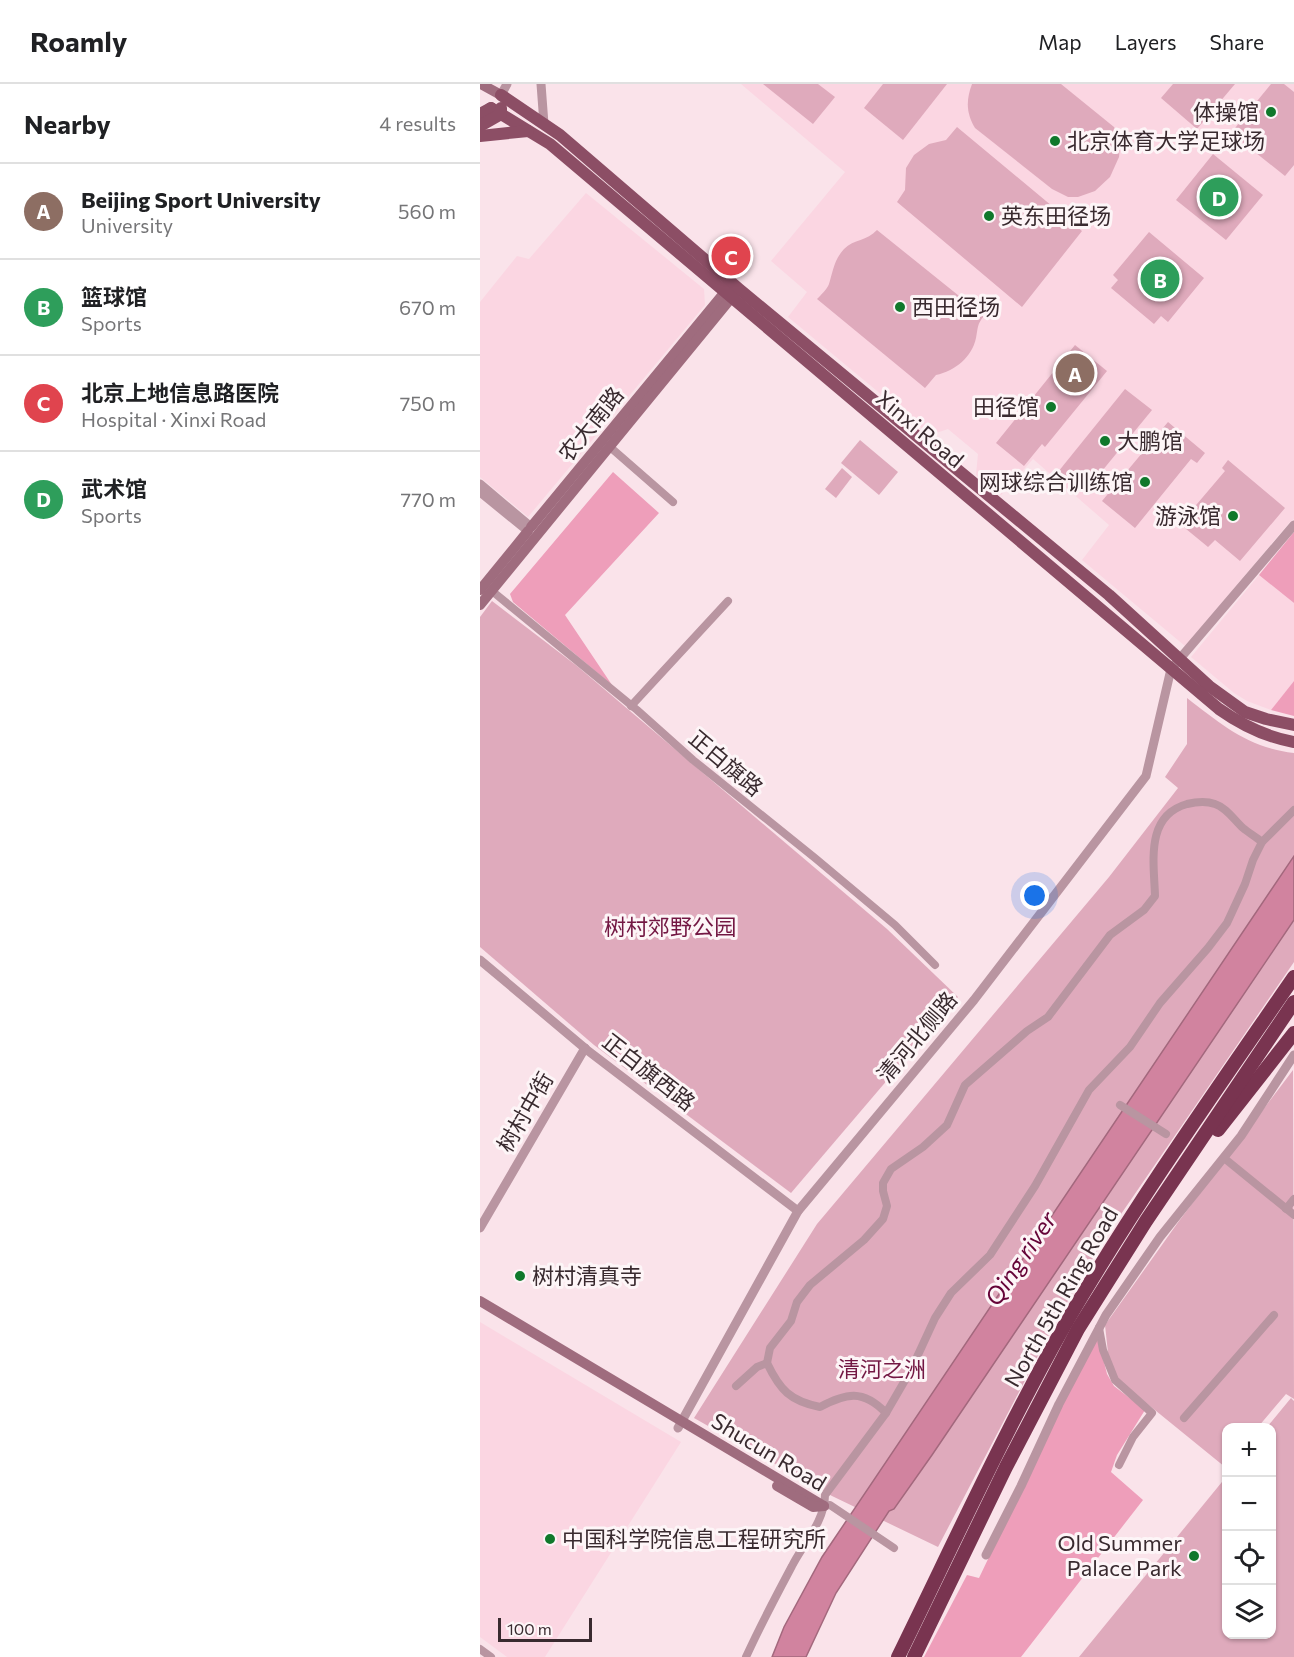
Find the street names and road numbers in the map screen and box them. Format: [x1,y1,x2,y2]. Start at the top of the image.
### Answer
street label: 农大南路 [552,381,629,466]
street label: Xinxi Road [871,384,970,473]
street label: 正白旗路 [684,724,769,801]
street label: 清河北侧路 [871,986,962,1087]
street label: 正白旗西路 [598,1027,701,1116]
street label: 树村中街 [491,1067,558,1157]
street label: North 5th Ring Road [998,1202,1123,1392]
street label: Shucun Road [707,1407,832,1496]

